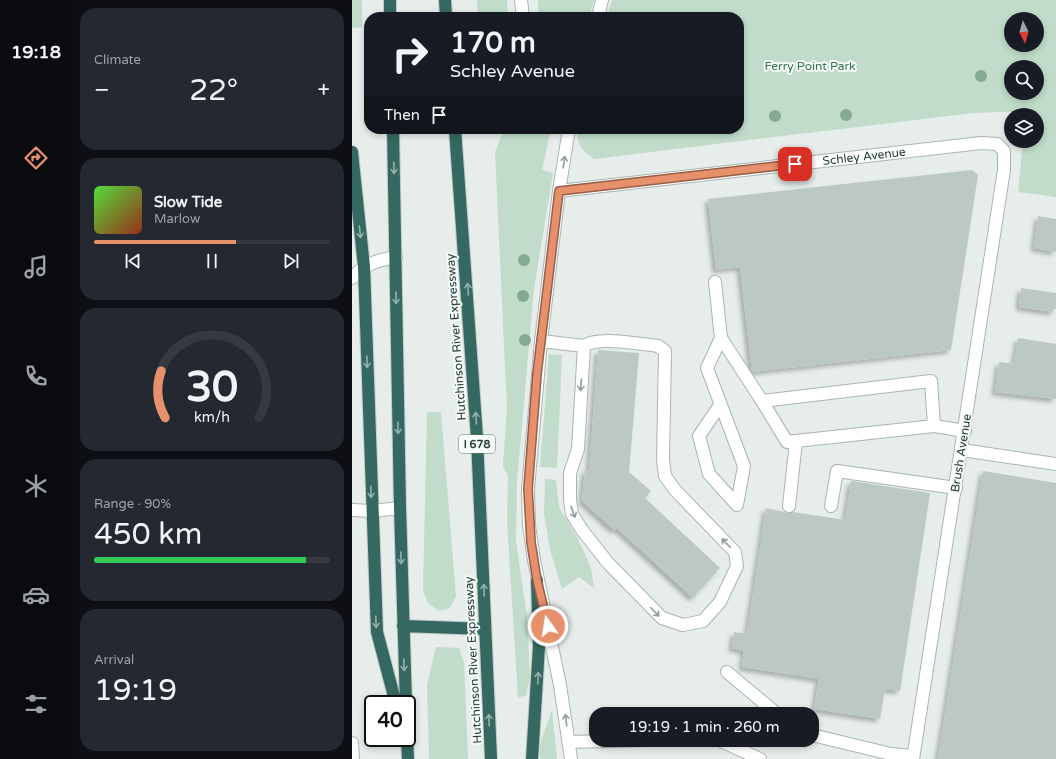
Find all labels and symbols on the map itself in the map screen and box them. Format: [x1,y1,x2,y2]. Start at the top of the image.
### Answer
north arrow [1004,12,1044,52]
park label: Ferry Point Park [764,59,856,73]
street label: Schley Avenue [822,145,906,168]
pin [778,147,812,181]
one-way arrow [560,156,568,169]
one-way arrow [390,161,398,174]
one-way arrow [357,225,364,238]
street label: Hutchinson River Expressway [443,252,469,421]
one-way arrow [464,283,471,296]
one-way arrow [392,291,400,304]
one-way arrow [363,355,371,368]
one-way arrow [577,378,584,391]
one-way arrow [472,412,479,425]
street label: Brush Avenue [948,413,974,493]
one-way arrow [394,421,402,434]
road number: I 678 [459,435,495,453]
one-way arrow [368,485,375,498]
one-way arrow [570,506,577,519]
one-way arrow [721,538,730,548]
one-way arrow [397,551,405,564]
street label: Hutchinson River Expressway [462,575,484,744]
one-way arrow [480,584,487,597]
position arrow [527,605,569,647]
one-way arrow [650,607,660,617]
one-way arrow [373,615,380,628]
one-way arrow [400,658,408,671]
one-way arrow [535,672,542,685]
speed limit sign: 40 [364,695,416,747]
one-way arrow [486,714,493,727]
one-way arrow [562,714,570,727]

